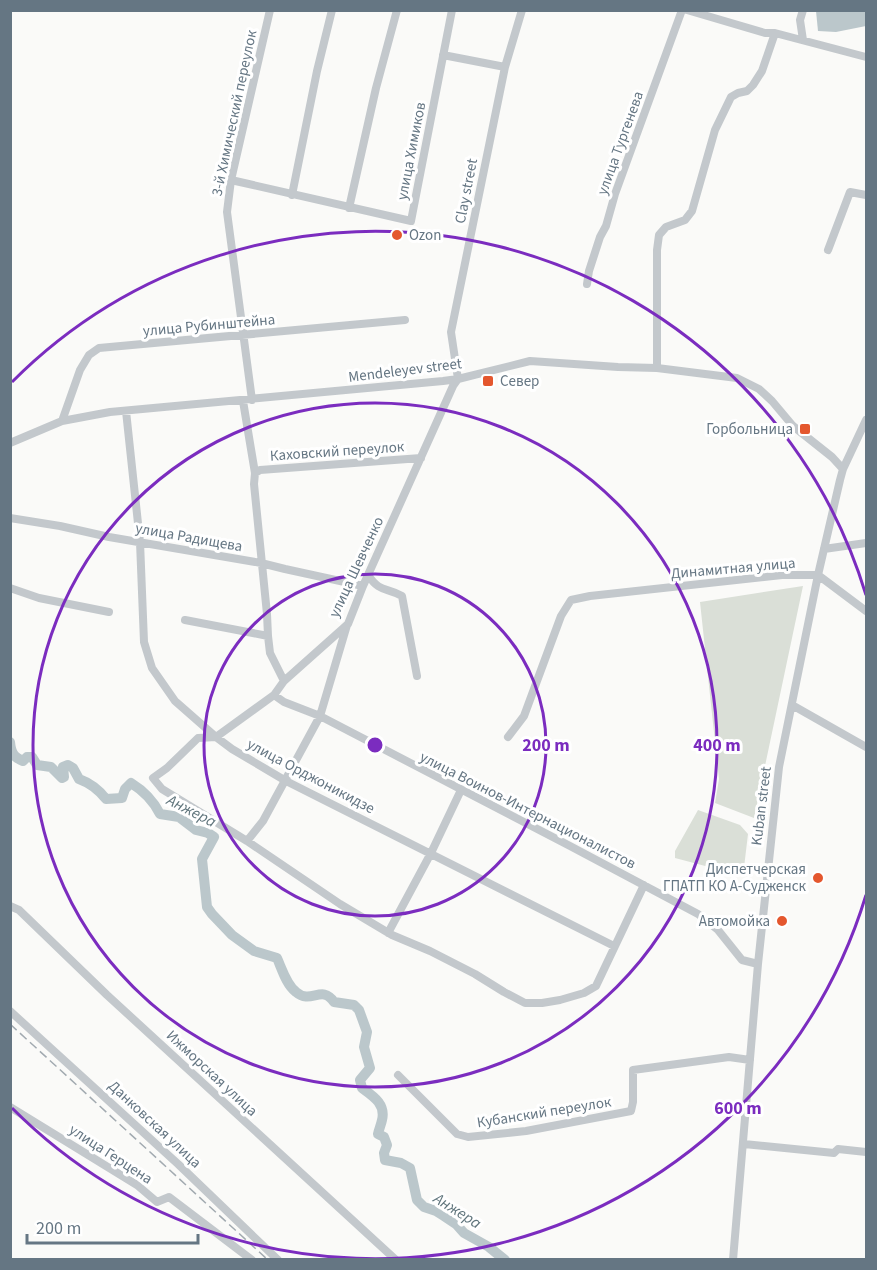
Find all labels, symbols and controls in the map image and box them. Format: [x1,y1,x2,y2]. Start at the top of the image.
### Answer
street label: 3-й Химический переулок [207,28,262,198]
street label: улица Тургенева [592,88,649,198]
street label: улица Химиков [392,100,431,202]
street label: Clay street [450,157,483,225]
place label: Ozon [409,225,441,246]
marker: Ozon [390,228,404,242]
street label: улица Рубинштейна [142,309,276,342]
street label: Mendeleyev street [347,353,463,388]
place label: Север [500,371,539,392]
marker: Север [481,374,495,388]
place label: Горбольница [706,419,793,440]
marker: Горбольница [798,422,812,436]
street label: Каховский переулок [269,436,405,467]
street label: улица Шевченко [324,513,389,621]
street label: улица Радищева [134,518,244,557]
street label: Динамитная улица [670,553,796,584]
text: 200 m [522,733,570,758]
text: 400 m [693,733,741,758]
street label: улица Орджоникидзе [243,734,378,819]
centre of rings [365,735,385,755]
street label: улица Воинов-Интернационалистов [416,747,640,874]
street label: Kuban street [746,765,777,847]
water label: Анжера [162,789,220,833]
place label: Диспетчерская ГПАТП КО А-Судженск [663,859,807,897]
marker: Диспетчерская ГПАТП КО А-Судженск [811,871,825,885]
place label: Автомойка [699,911,770,932]
marker: Автомойка [775,914,789,928]
street label: Ижморская улица [161,1025,262,1121]
street label: Данковская улица [104,1076,206,1173]
street label: Кубанский переулок [475,1091,613,1133]
text: 600 m [714,1096,762,1121]
street label: улица Герцена [65,1120,157,1189]
water label: Анжера [429,1187,486,1234]
scale bar [27,1207,198,1245]
text: 200 m [36,1216,81,1241]

